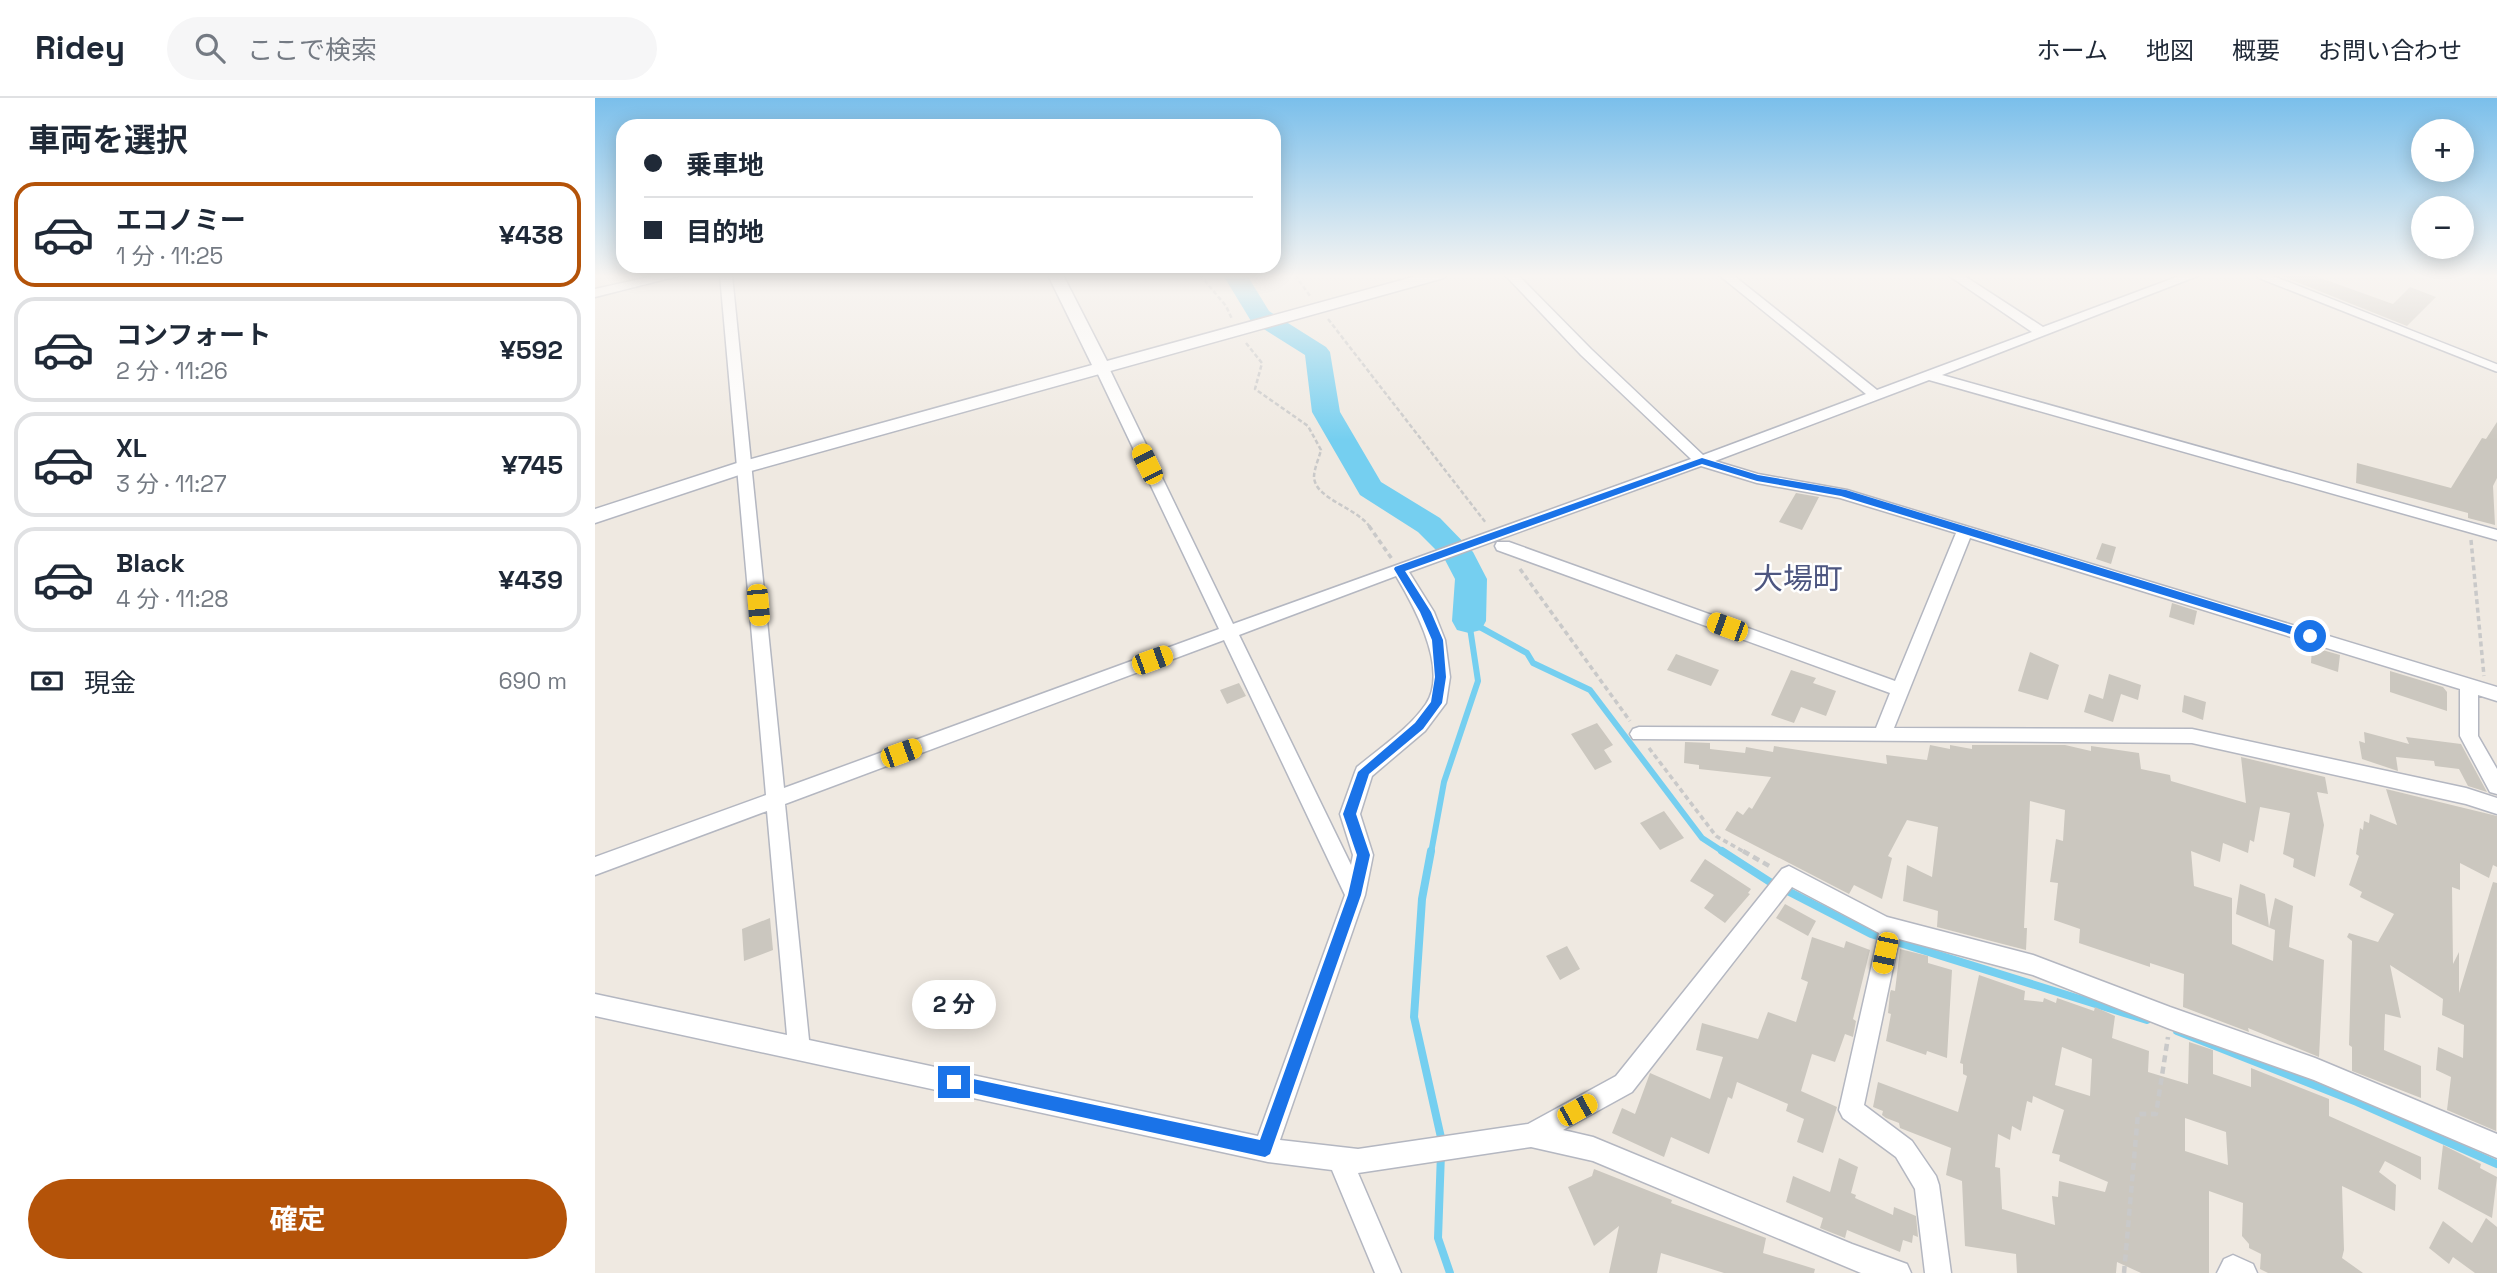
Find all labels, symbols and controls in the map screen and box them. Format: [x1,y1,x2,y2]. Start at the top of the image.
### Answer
search box [167,17,657,80]
text: Ridey [35,27,125,69]
icon: search [191,29,229,67]
text: ここで検索 [247,33,377,67]
text: ホーム [2037,35,2108,66]
text: 地図 [2146,35,2194,66]
text: 概要 [2232,35,2280,66]
text: お問い合わせ [2318,35,2462,66]
map controls [2411,119,2474,259]
button: + [2411,119,2474,182]
text: 車両を選択 [28,120,188,160]
text: 乗車地 [686,148,764,182]
button: − [2411,196,2474,259]
icon: car [32,203,95,266]
text: エコノミー [116,203,246,237]
text: 目的地 [686,215,764,249]
text: ¥438 [499,218,563,252]
text: 1 分 · 11:25 [116,241,223,271]
icon: car [32,318,95,381]
text: コンフォート [116,318,271,352]
text: ¥592 [500,333,563,367]
text: 2 分 · 11:26 [116,356,228,386]
text: XL [116,431,147,465]
icon: car [32,433,95,496]
car [1129,441,1166,487]
text: ¥745 [502,448,563,482]
text: 3 分 · 11:27 [116,469,227,499]
text: Black [116,546,185,580]
icon: car [32,548,95,611]
district label: 大場町 [1753,559,1843,598]
text: ¥439 [498,563,563,597]
car [746,583,771,627]
text: 4 分 · 11:28 [116,584,229,614]
car [1704,610,1751,644]
route start [2294,620,2326,652]
car [1129,643,1176,677]
icon: cash [28,662,66,700]
text: 現金 [84,666,136,700]
text: 690 m [498,666,567,696]
car [878,736,925,770]
car [1871,930,1900,976]
callout: 2 分 [912,981,996,1030]
text: 2 分 [933,989,975,1019]
route end [938,1066,970,1098]
car [1554,1091,1601,1129]
button: 確定 [28,1179,567,1259]

